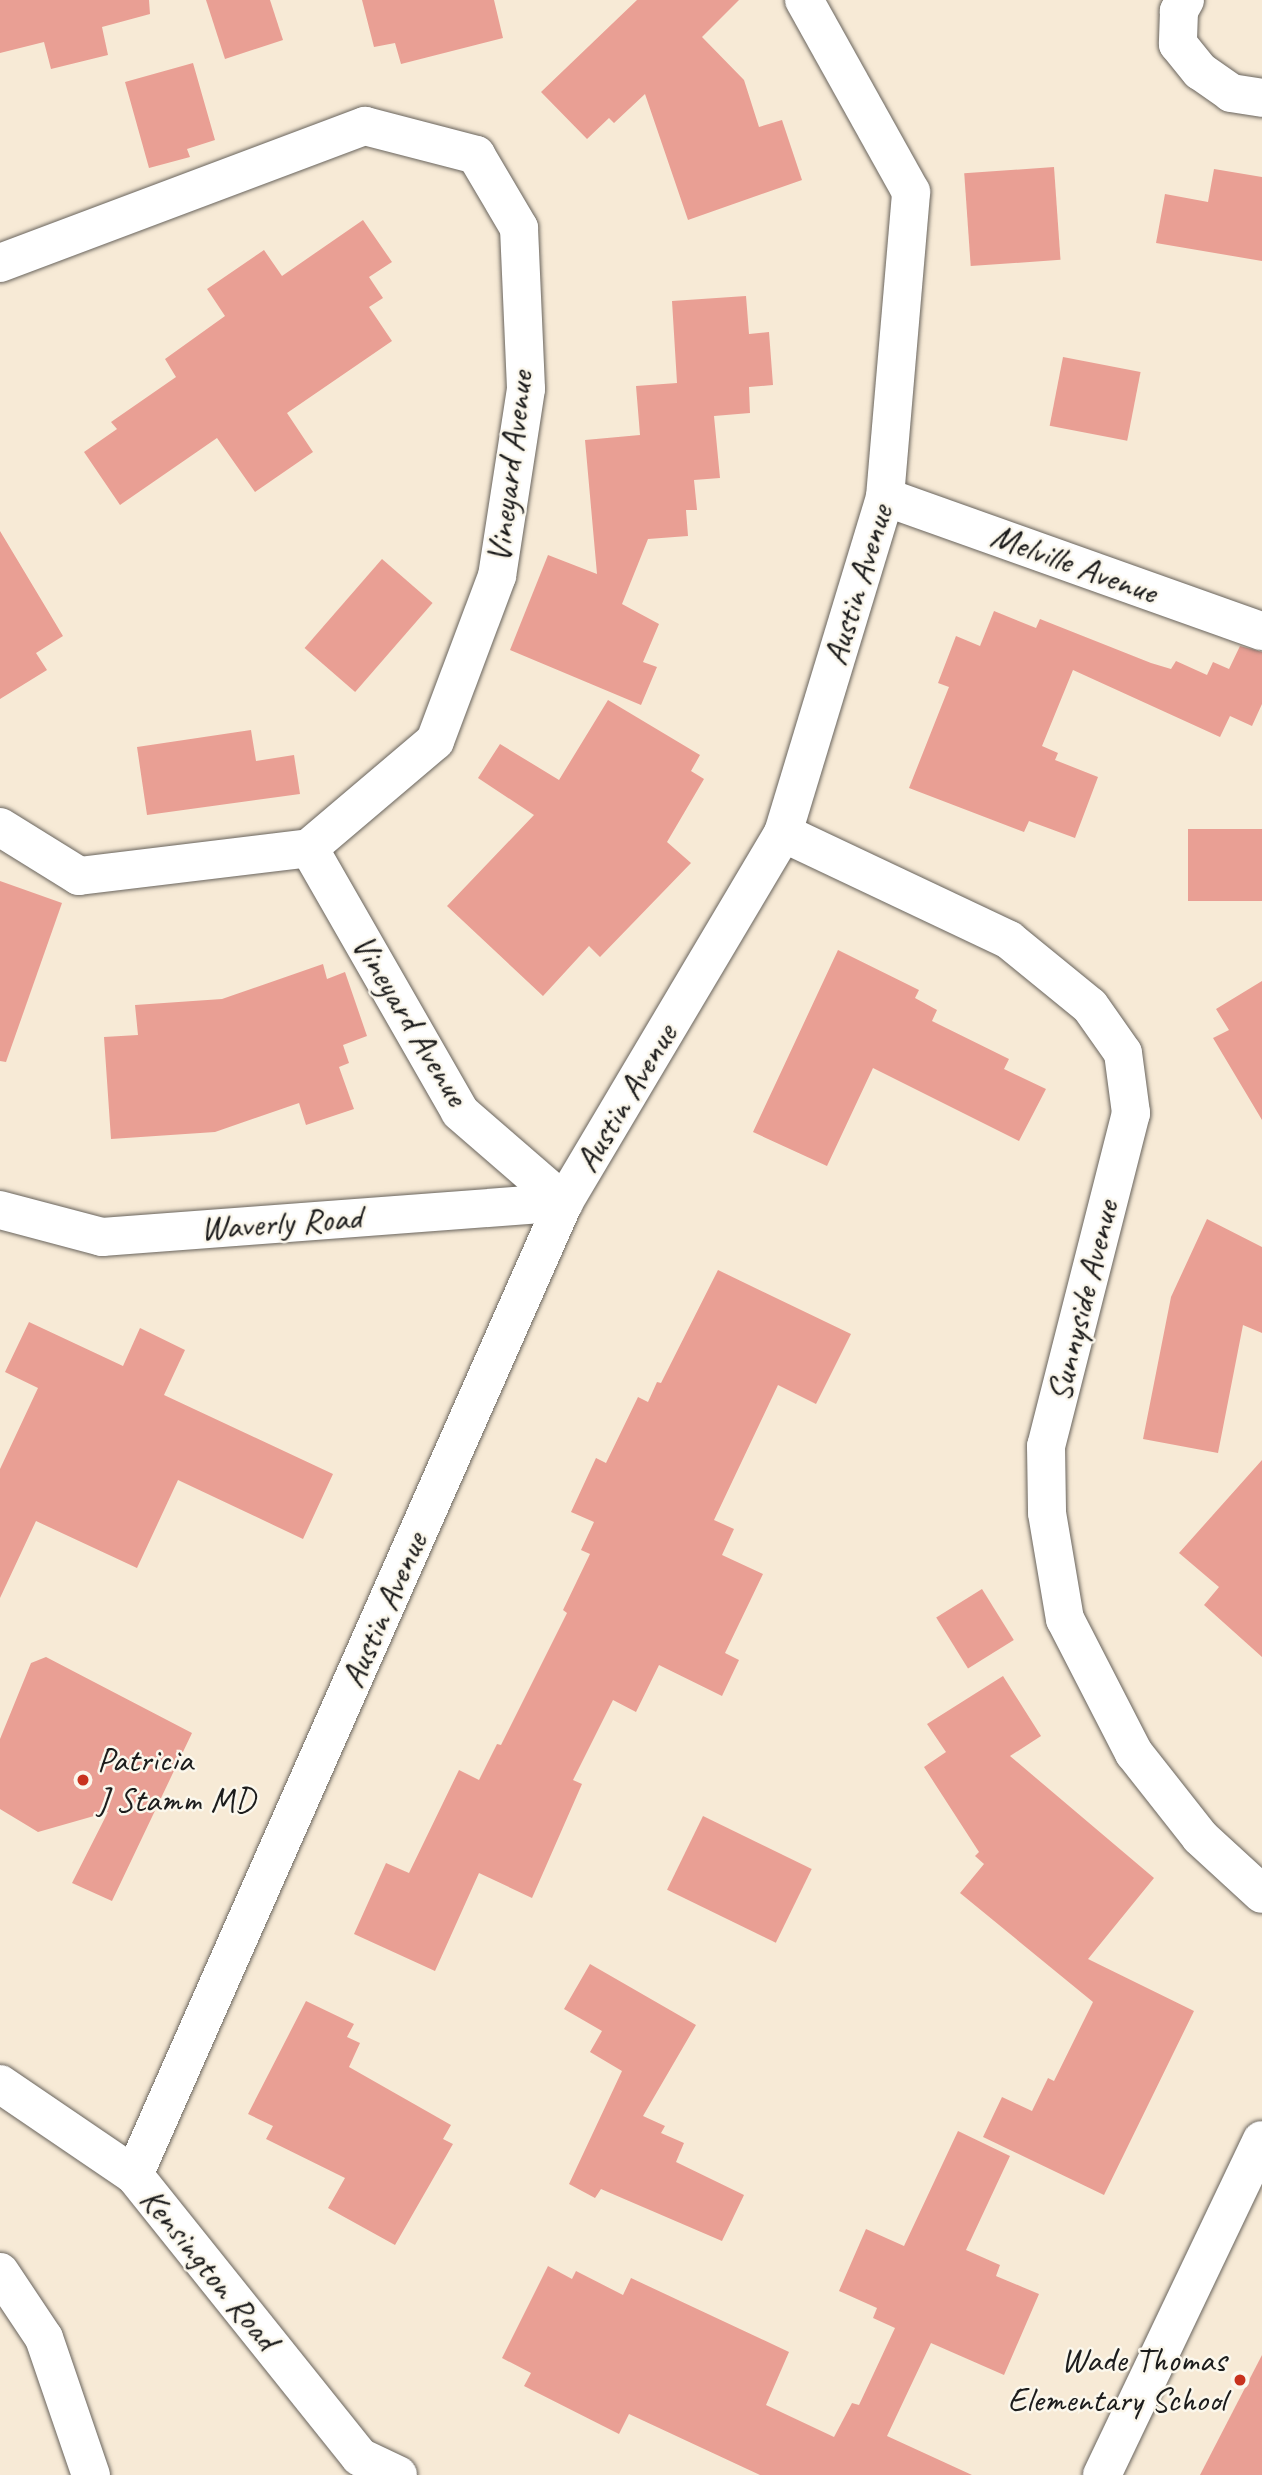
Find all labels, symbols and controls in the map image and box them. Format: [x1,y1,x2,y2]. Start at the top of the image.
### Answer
street label: Vineyard Avenue [477,369,543,565]
street label: Austin Avenue [814,500,902,670]
street label: Melville Avenue [985,515,1163,613]
street label: Vineyard Avenue [342,927,478,1113]
street label: Austin Avenue [566,1017,686,1179]
street label: Waverly Road [200,1196,362,1250]
street label: Sunnyside Avenue [1038,1196,1128,1406]
street label: Austin Avenue [331,1526,437,1694]
place label: Patricia J Stamm MD [97,1739,256,1821]
marker: Patricia J Stamm MD [75,1772,91,1788]
street label: Kensington Road [131,2179,287,2359]
place label: Wade Thomas Elementary School [1007,2339,1226,2421]
marker: Wade Thomas Elementary School [1232,2372,1248,2388]

